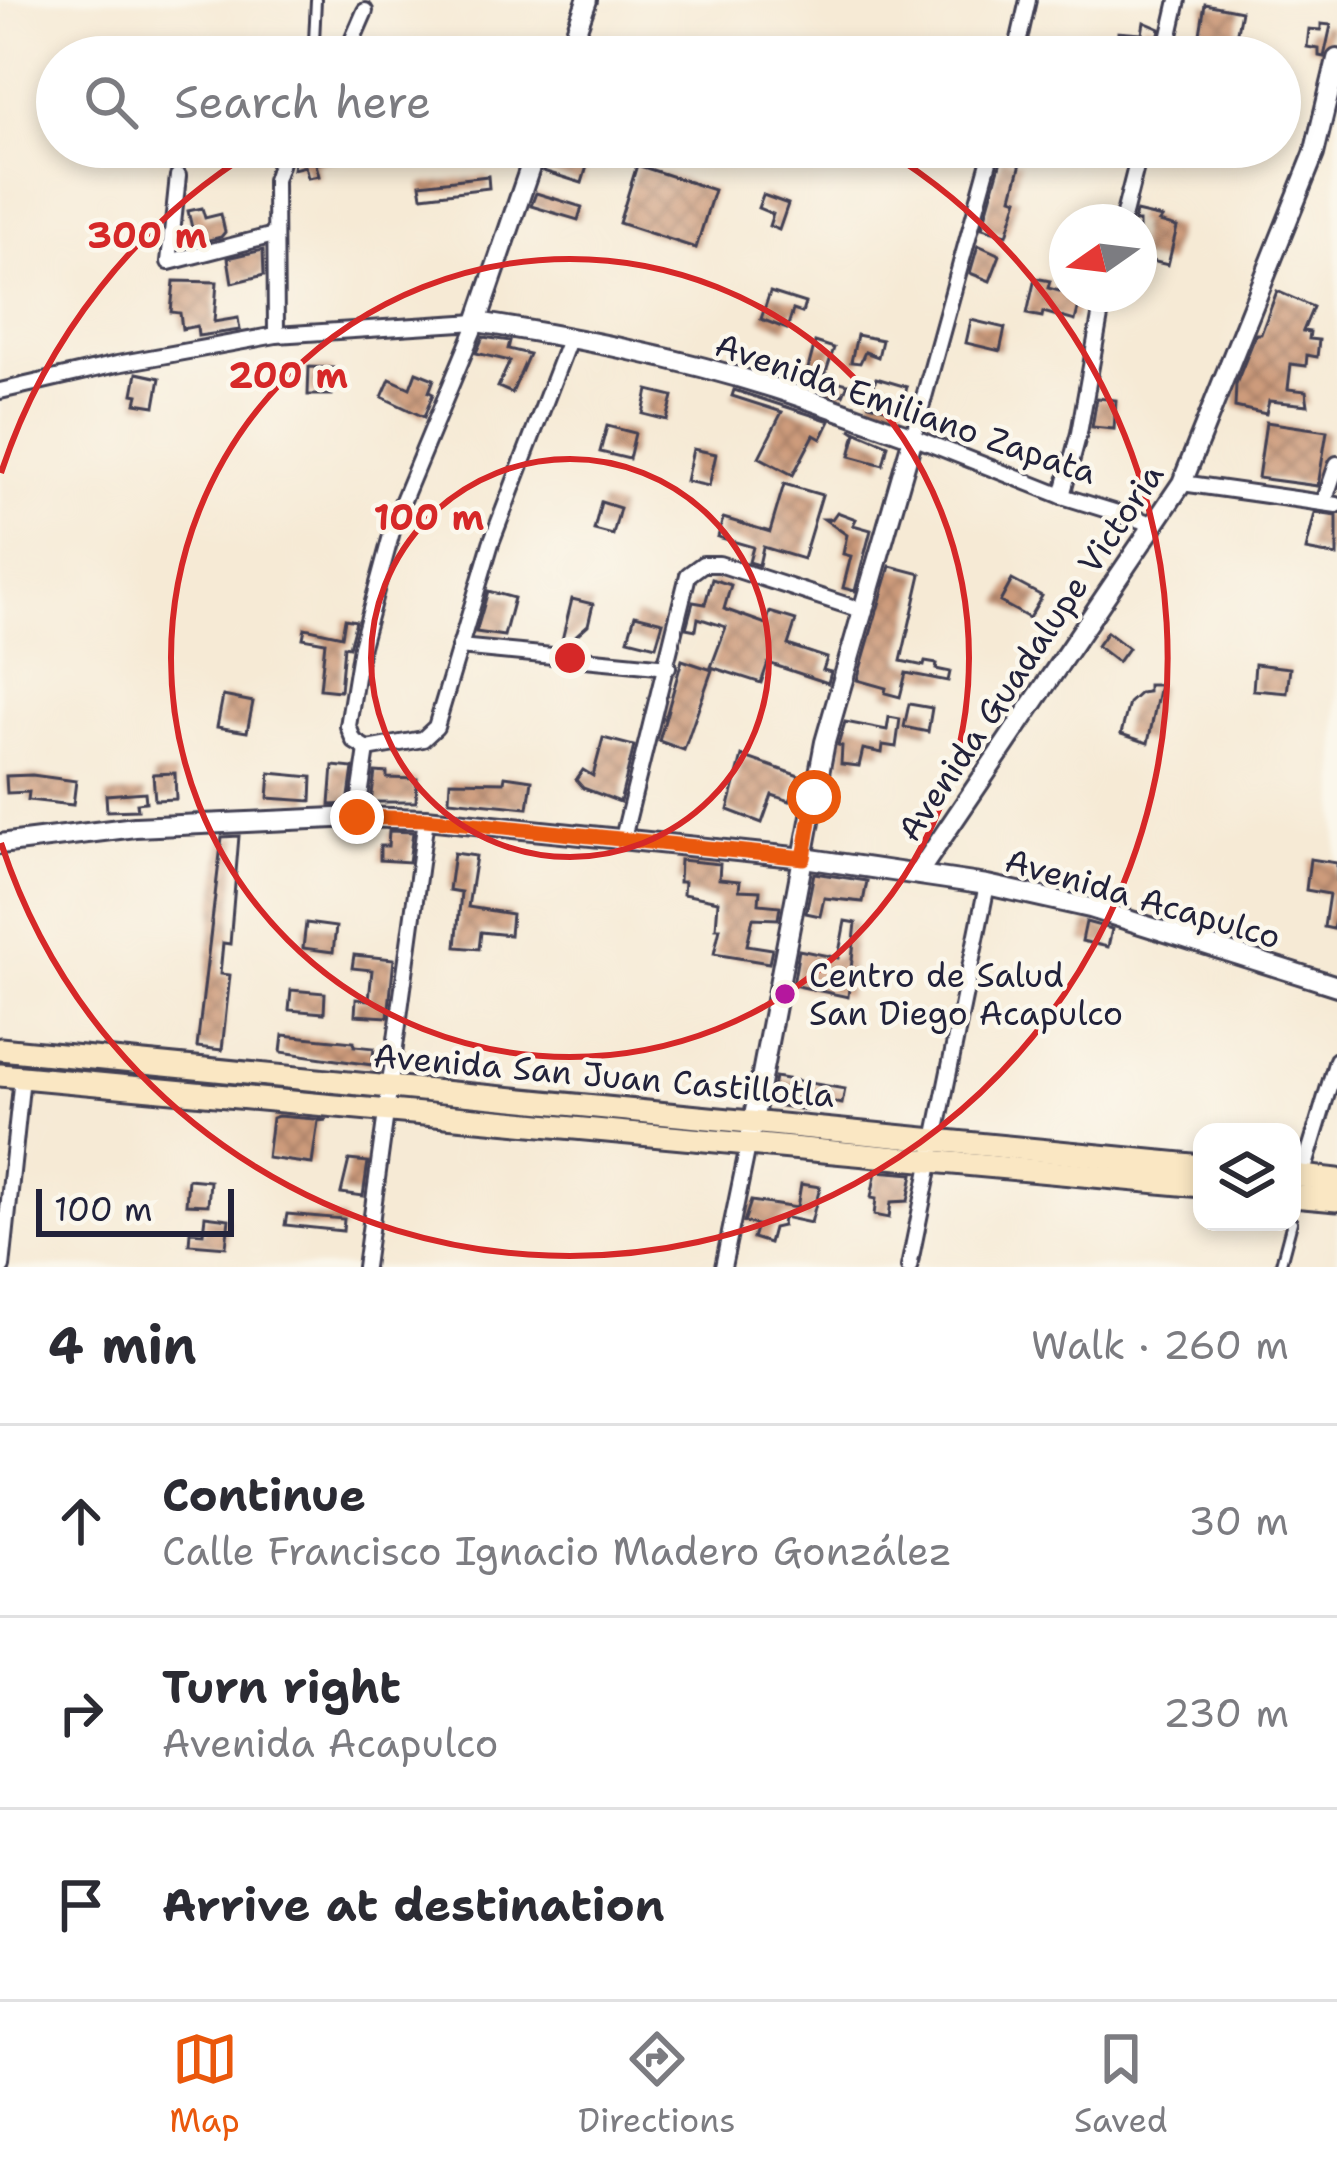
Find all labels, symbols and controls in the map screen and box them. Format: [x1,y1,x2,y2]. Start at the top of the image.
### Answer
search box [36,36,1301,168]
icon: search [78,69,144,135]
text: Search here [174,72,431,132]
north arrow [1049,204,1157,312]
text: 300 m [87,211,207,260]
street label: Avenida Emiliano Zapata [709,322,1102,495]
text: 200 m [228,351,348,400]
street label: Avenida Guadalupe Victoria [887,455,1174,850]
text: 100 m [374,493,485,542]
centre of rings [549,637,591,679]
route start [787,770,841,824]
route end [330,790,384,844]
street label: Avenida Acapulco [1000,838,1286,959]
place label: Centro de Salud San Diego Acapulco [809,953,1123,1036]
marker: Centro de Salud San Diego Acapulco [772,981,798,1007]
street label: Avenida San Juan Castillotla [371,1033,836,1118]
map controls [1193,1123,1301,1231]
button: layers [1193,1123,1301,1231]
scale bar [36,1183,234,1236]
text: 100 m [54,1187,153,1232]
text: 4 min [48,1311,197,1379]
text: Walk · 260 m [1031,1319,1289,1371]
text: Continue [162,1465,366,1525]
icon: ahead [48,1488,114,1554]
text: 30 m [1188,1495,1289,1547]
text: Calle Francisco Ignacio Madero González [162,1525,952,1577]
text: Turn right [162,1657,401,1717]
icon: right [48,1680,114,1746]
text: 230 m [1163,1687,1289,1739]
text: Avenida Acapulco [162,1717,498,1769]
icon: arrive [48,1872,114,1938]
text: Arrive at destination [162,1875,665,1935]
tab: Map [169,2026,240,2143]
tab: Directions [578,2026,736,2143]
tab: Saved [1074,2026,1168,2143]

